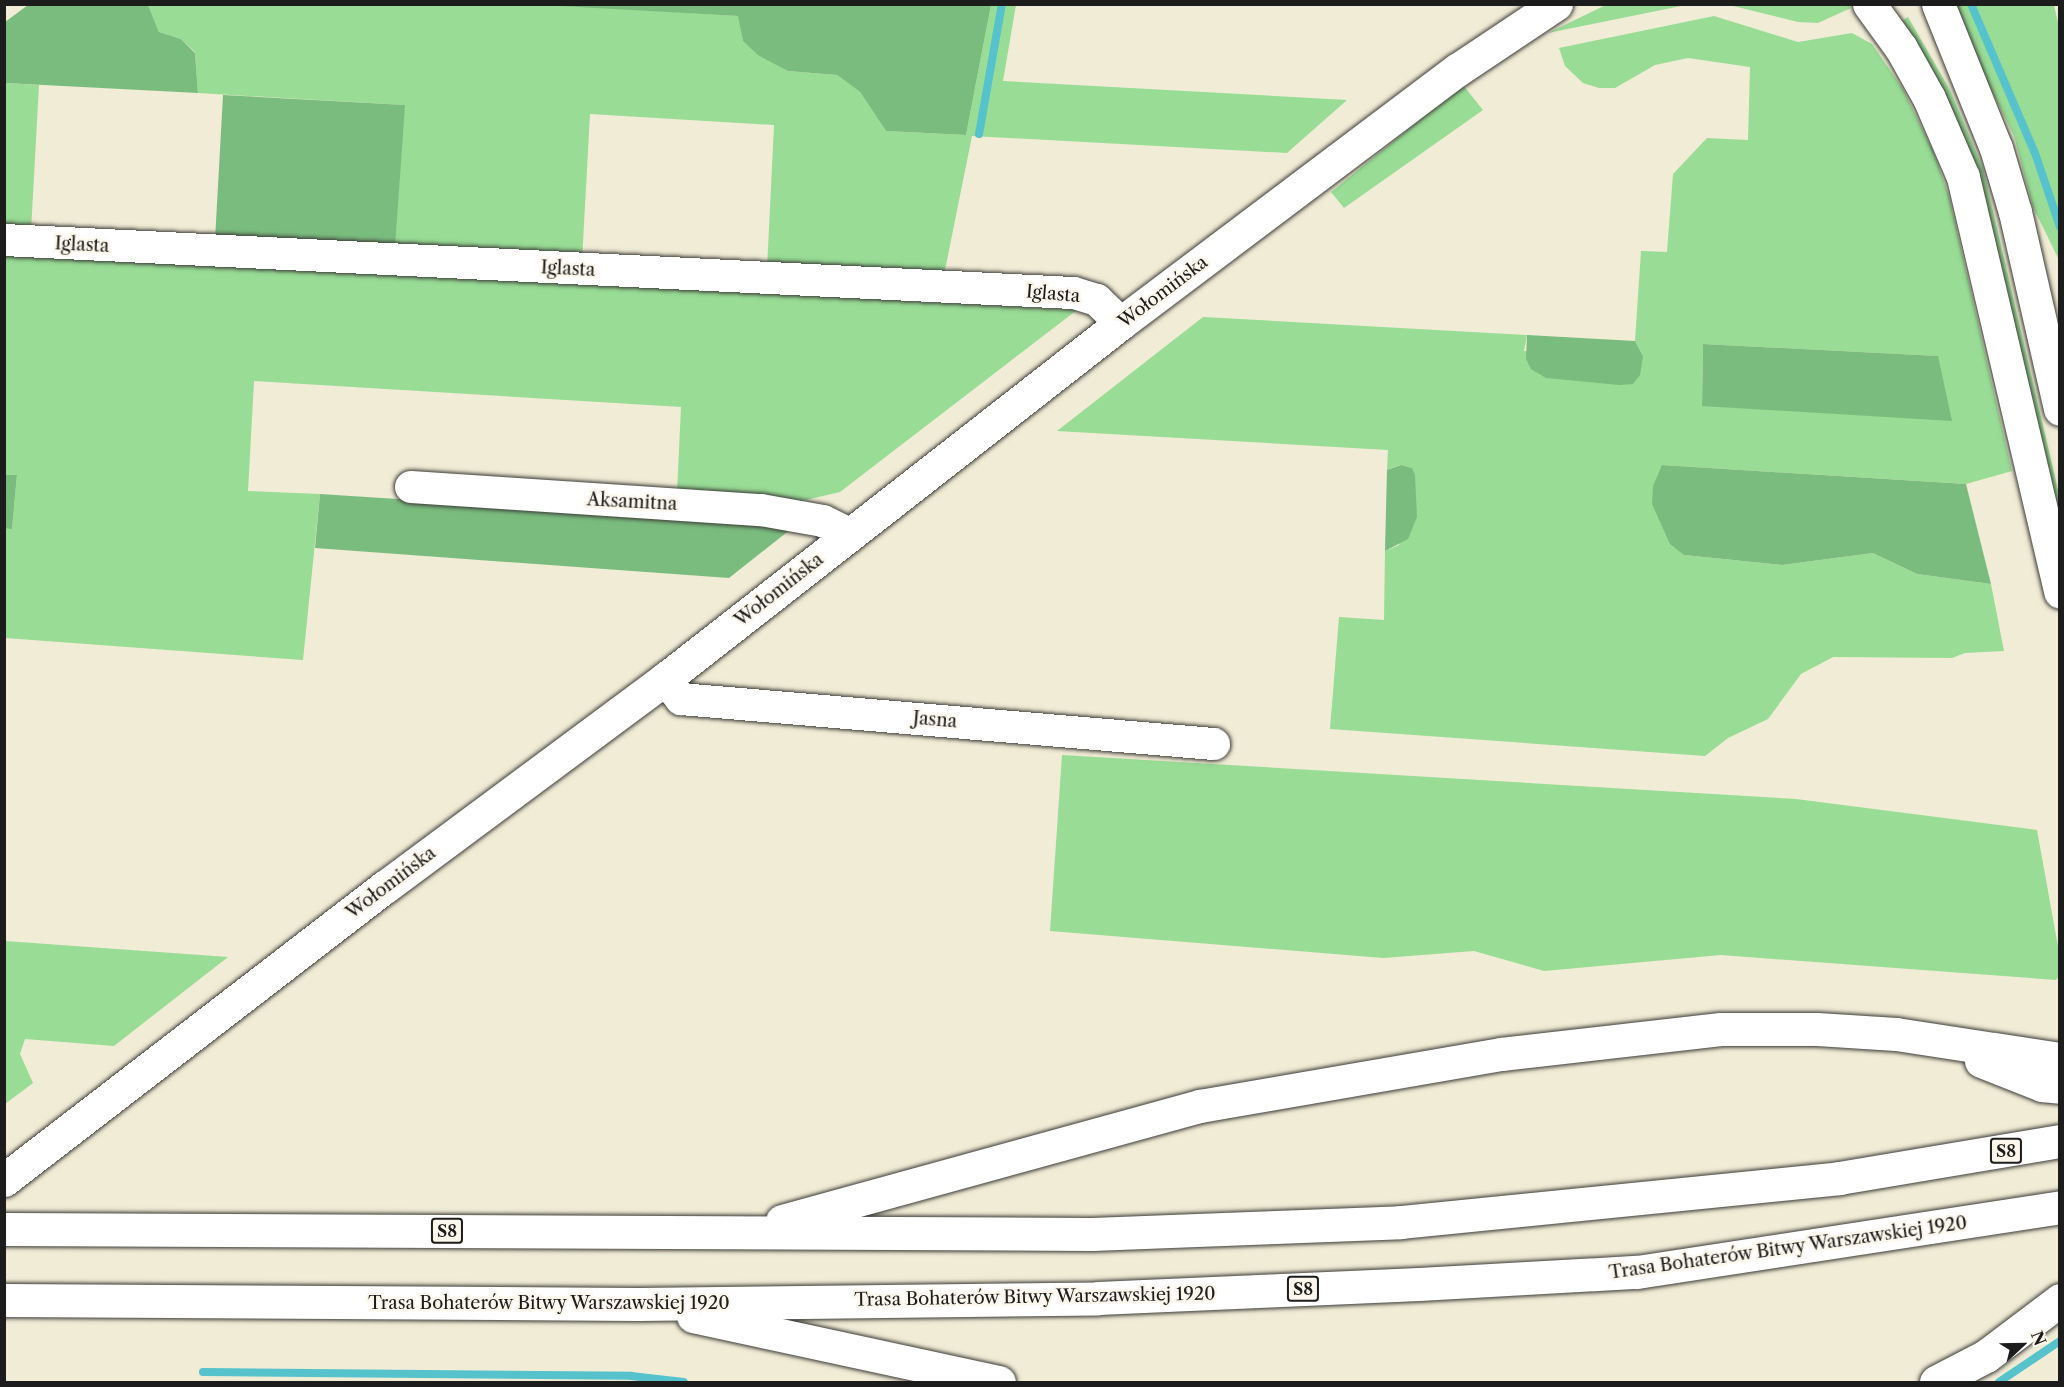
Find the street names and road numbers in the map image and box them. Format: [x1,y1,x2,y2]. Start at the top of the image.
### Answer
street label: Iglasta [54,233,110,257]
street label: Wołomińska [1114,251,1212,333]
street label: Iglasta [540,257,596,281]
street label: Iglasta [1025,281,1081,307]
street label: Aksamitna [586,489,678,515]
street label: Wołomińska [730,549,828,631]
street label: Jasna [912,707,958,733]
street label: Wołomińska [342,842,440,924]
road number: S8 [1990,1138,2022,1164]
street label: Trasa Bohaterów Bitwy Warszawskiej 1920 [1607,1212,1969,1284]
road number: S8 [430,1218,464,1244]
road number: S8 [1286,1276,1320,1302]
street label: Trasa Bohaterów Bitwy Warszawskiej 1920 [853,1283,1217,1311]
street label: Trasa Bohaterów Bitwy Warszawskiej 1920 [367,1292,731,1314]

